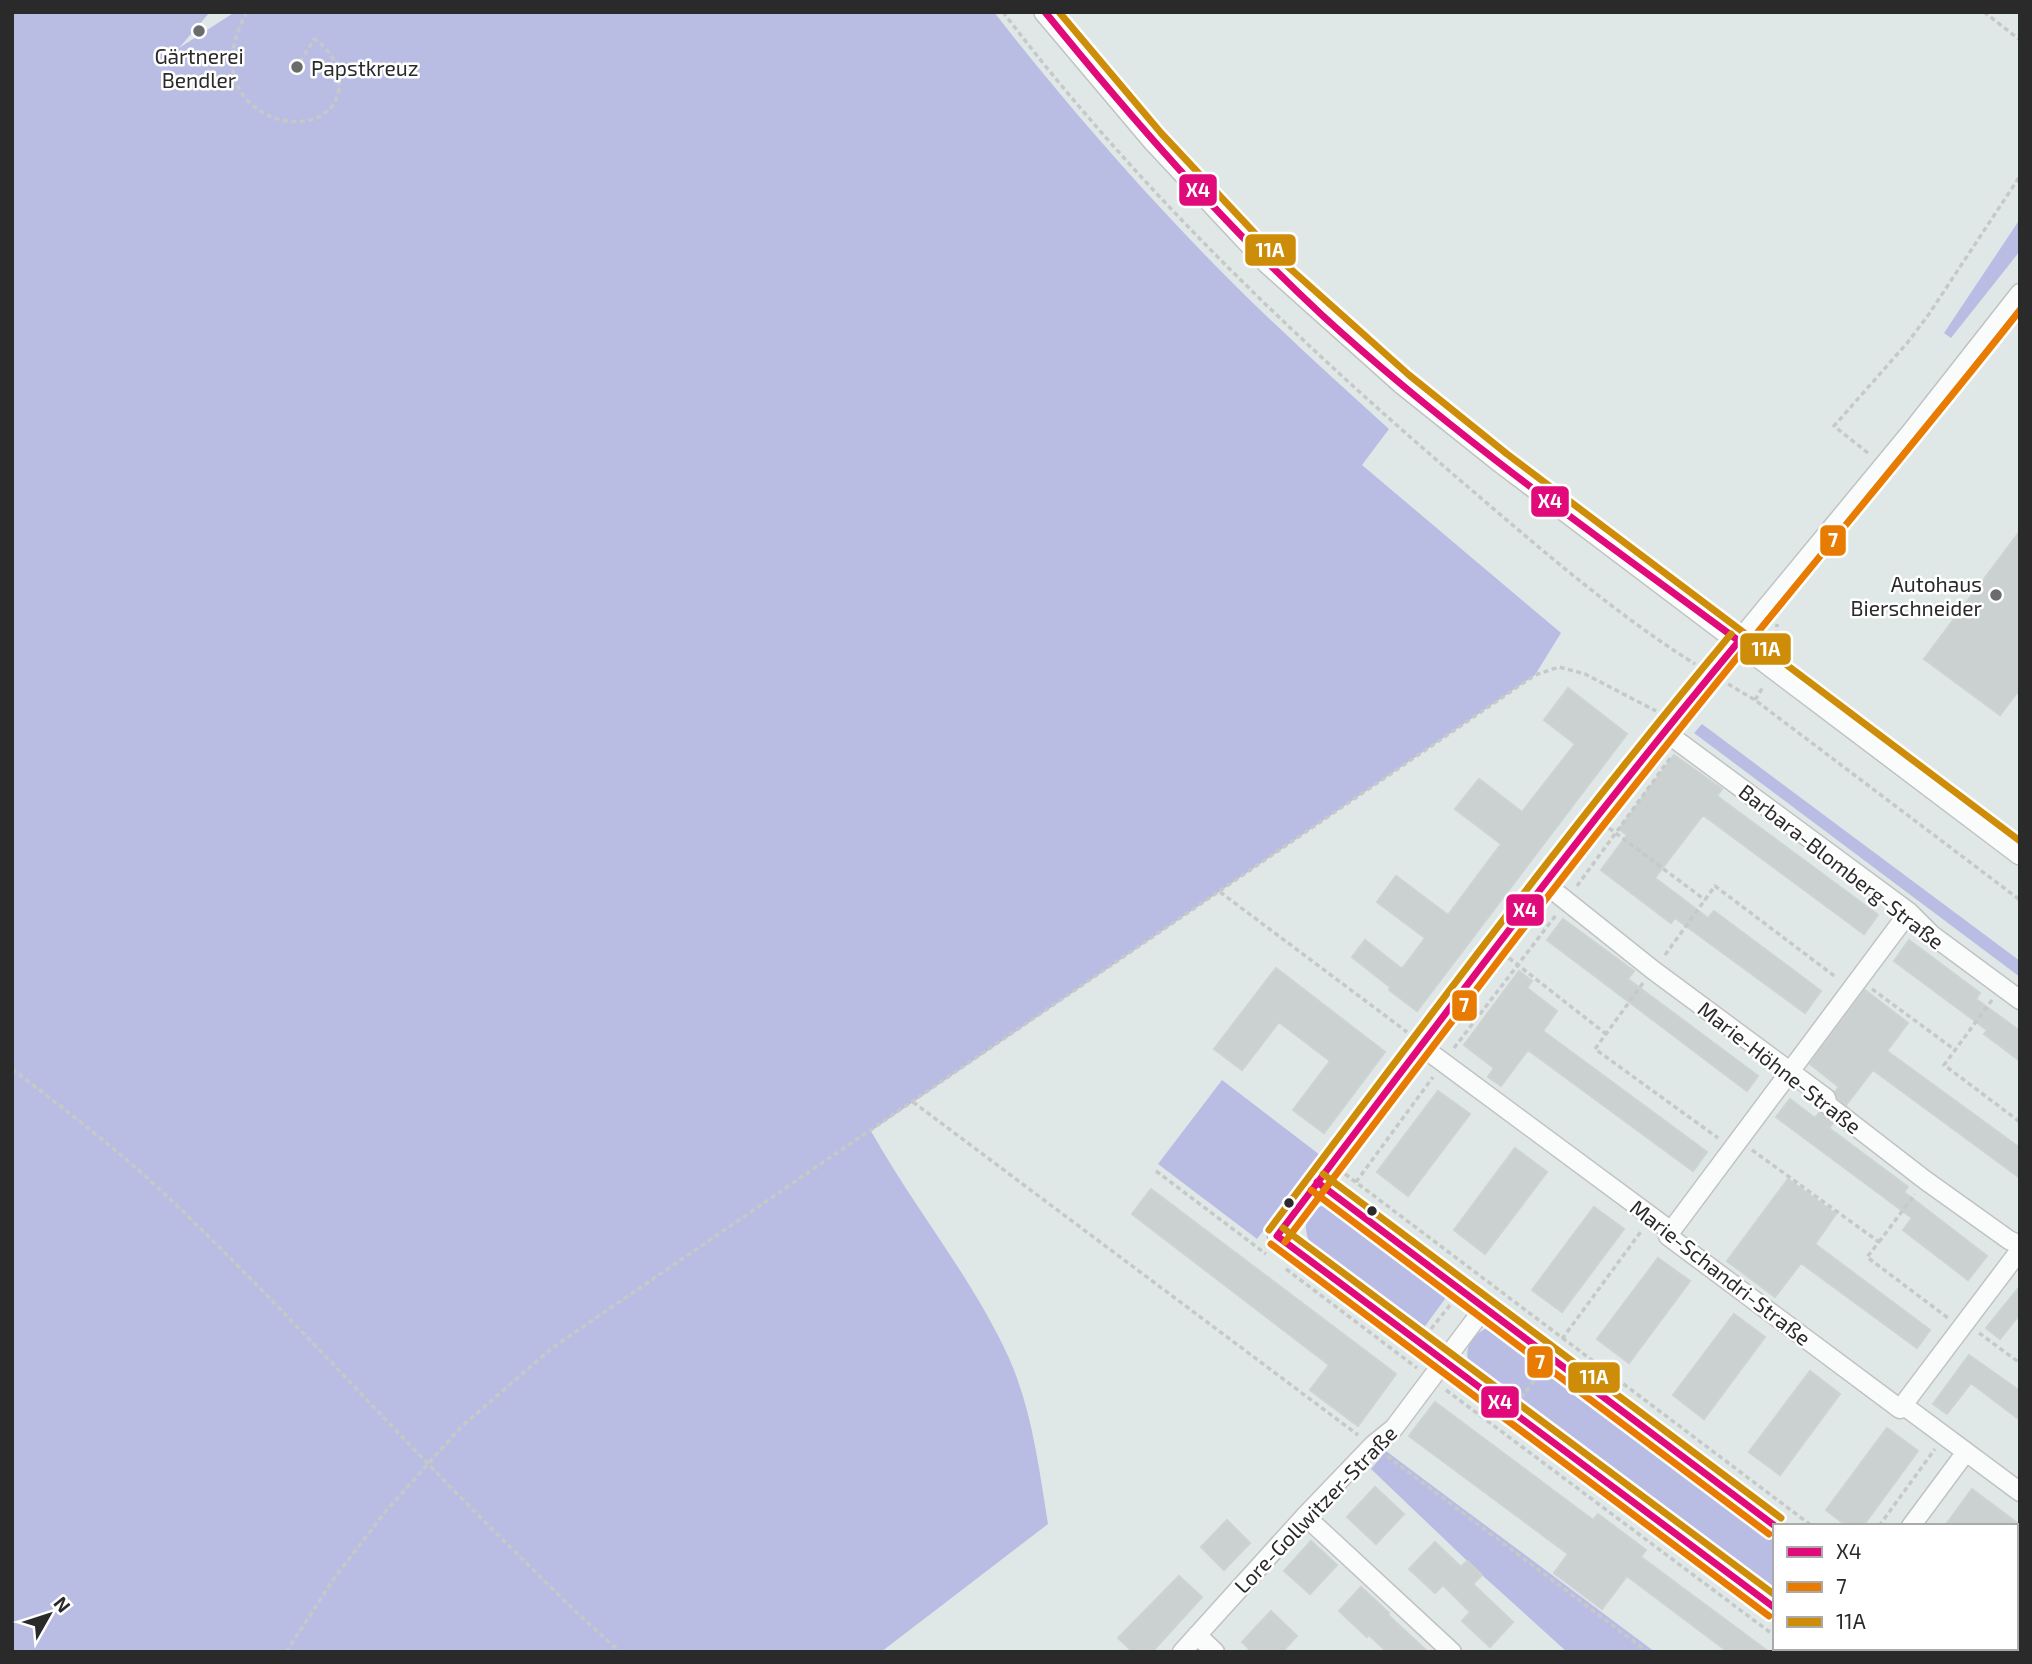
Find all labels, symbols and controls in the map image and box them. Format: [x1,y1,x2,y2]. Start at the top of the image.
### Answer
marker: Gärtnerei Bendler [191,23,207,39]
place label: Gärtnerei Bendler [154,43,244,92]
place label: Papstkreuz [311,55,418,80]
marker: Papstkreuz [289,59,305,75]
line badge: X4 [1178,173,1218,207]
text: X4 [1186,178,1210,201]
line badge: 11A [1244,233,1297,267]
text: 11A [1256,238,1285,261]
line badge: X4 [1530,485,1570,518]
text: X4 [1538,489,1562,512]
line badge: 7 [1819,524,1847,557]
text: 7 [1828,528,1838,551]
place label: Autohaus Bierschneider [1851,571,1983,620]
marker: Autohaus Bierschneider [1988,587,2004,603]
line badge: 11A [1739,632,1792,666]
text: 11A [1752,637,1781,660]
street label: Barbara-Blomberg-Straße [1735,778,1949,954]
line badge: X4 [1505,893,1545,927]
text: X4 [1513,898,1537,921]
line badge: 7 [1451,989,1478,1022]
text: 7 [1459,993,1469,1016]
street label: Marie-Höhne-Straße [1693,996,1867,1138]
street label: Marie-Schandri-Straße [1626,1194,1816,1350]
unlabelled marker [1282,1196,1296,1210]
unlabelled marker [1365,1204,1379,1218]
line badge: 7 [1526,1345,1554,1379]
text: 7 [1535,1350,1545,1373]
line badge: 11A [1567,1361,1621,1394]
text: 11A [1580,1365,1609,1388]
line badge: X4 [1480,1385,1520,1419]
text: X4 [1488,1390,1512,1413]
street label: Lore-Gollwitzer-Straße [1229,1420,1401,1598]
legend [1773,1524,2018,1650]
text: X4 [1836,1538,1862,1563]
text: 7 [1836,1573,1847,1598]
north arrow [14,1580,84,1650]
text: N [49,1591,76,1617]
text: 11A [1836,1608,1866,1633]

